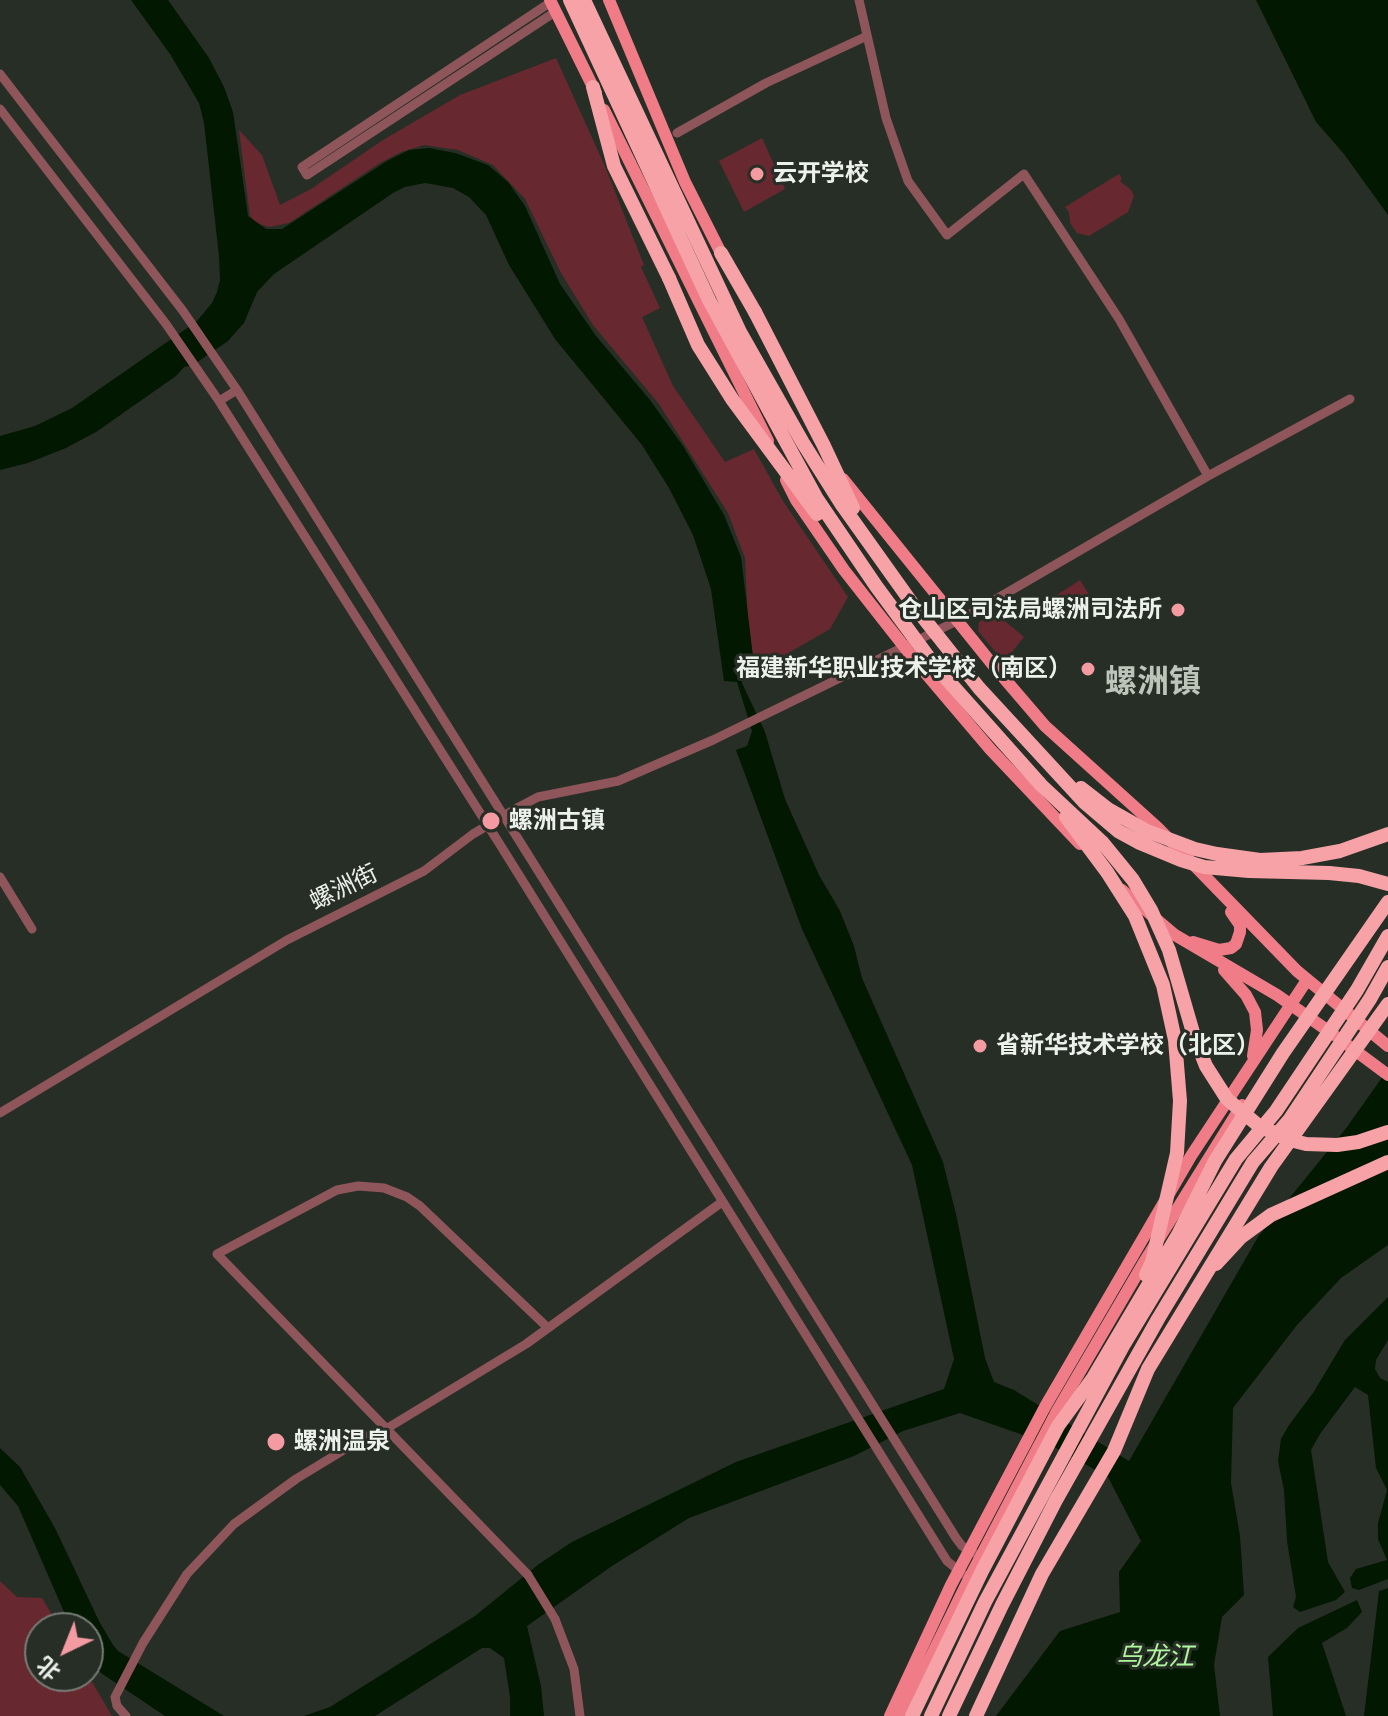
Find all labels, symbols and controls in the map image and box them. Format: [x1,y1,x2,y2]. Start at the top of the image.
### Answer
place label: 云开学校 [773,160,869,188]
marker: 云开学校 [748,165,766,183]
place label: 仓山区司法局螺洲司法所 [898,596,1162,624]
marker: 仓山区司法局螺洲司法所 [1169,601,1187,619]
place label: 福建新华职业技术学校（南区） [736,655,1072,683]
marker: 福建新华职业技术学校（南区） [1079,660,1097,678]
district label: 螺洲镇 [1105,664,1201,702]
place label: 螺洲古镇 [509,807,605,835]
marker: 螺洲古镇 [480,810,502,832]
street label: 螺洲街 [305,859,383,917]
place label: 省新华技术学校（北区） [996,1032,1260,1060]
marker: 省新华技术学校（北区） [971,1037,989,1055]
place label: 螺洲温泉 [294,1428,390,1456]
marker: 螺洲温泉 [265,1431,287,1453]
north arrow [24,1612,104,1692]
water label: 乌龙江 [1116,1642,1194,1674]
text: 北 [32,1651,66,1685]

